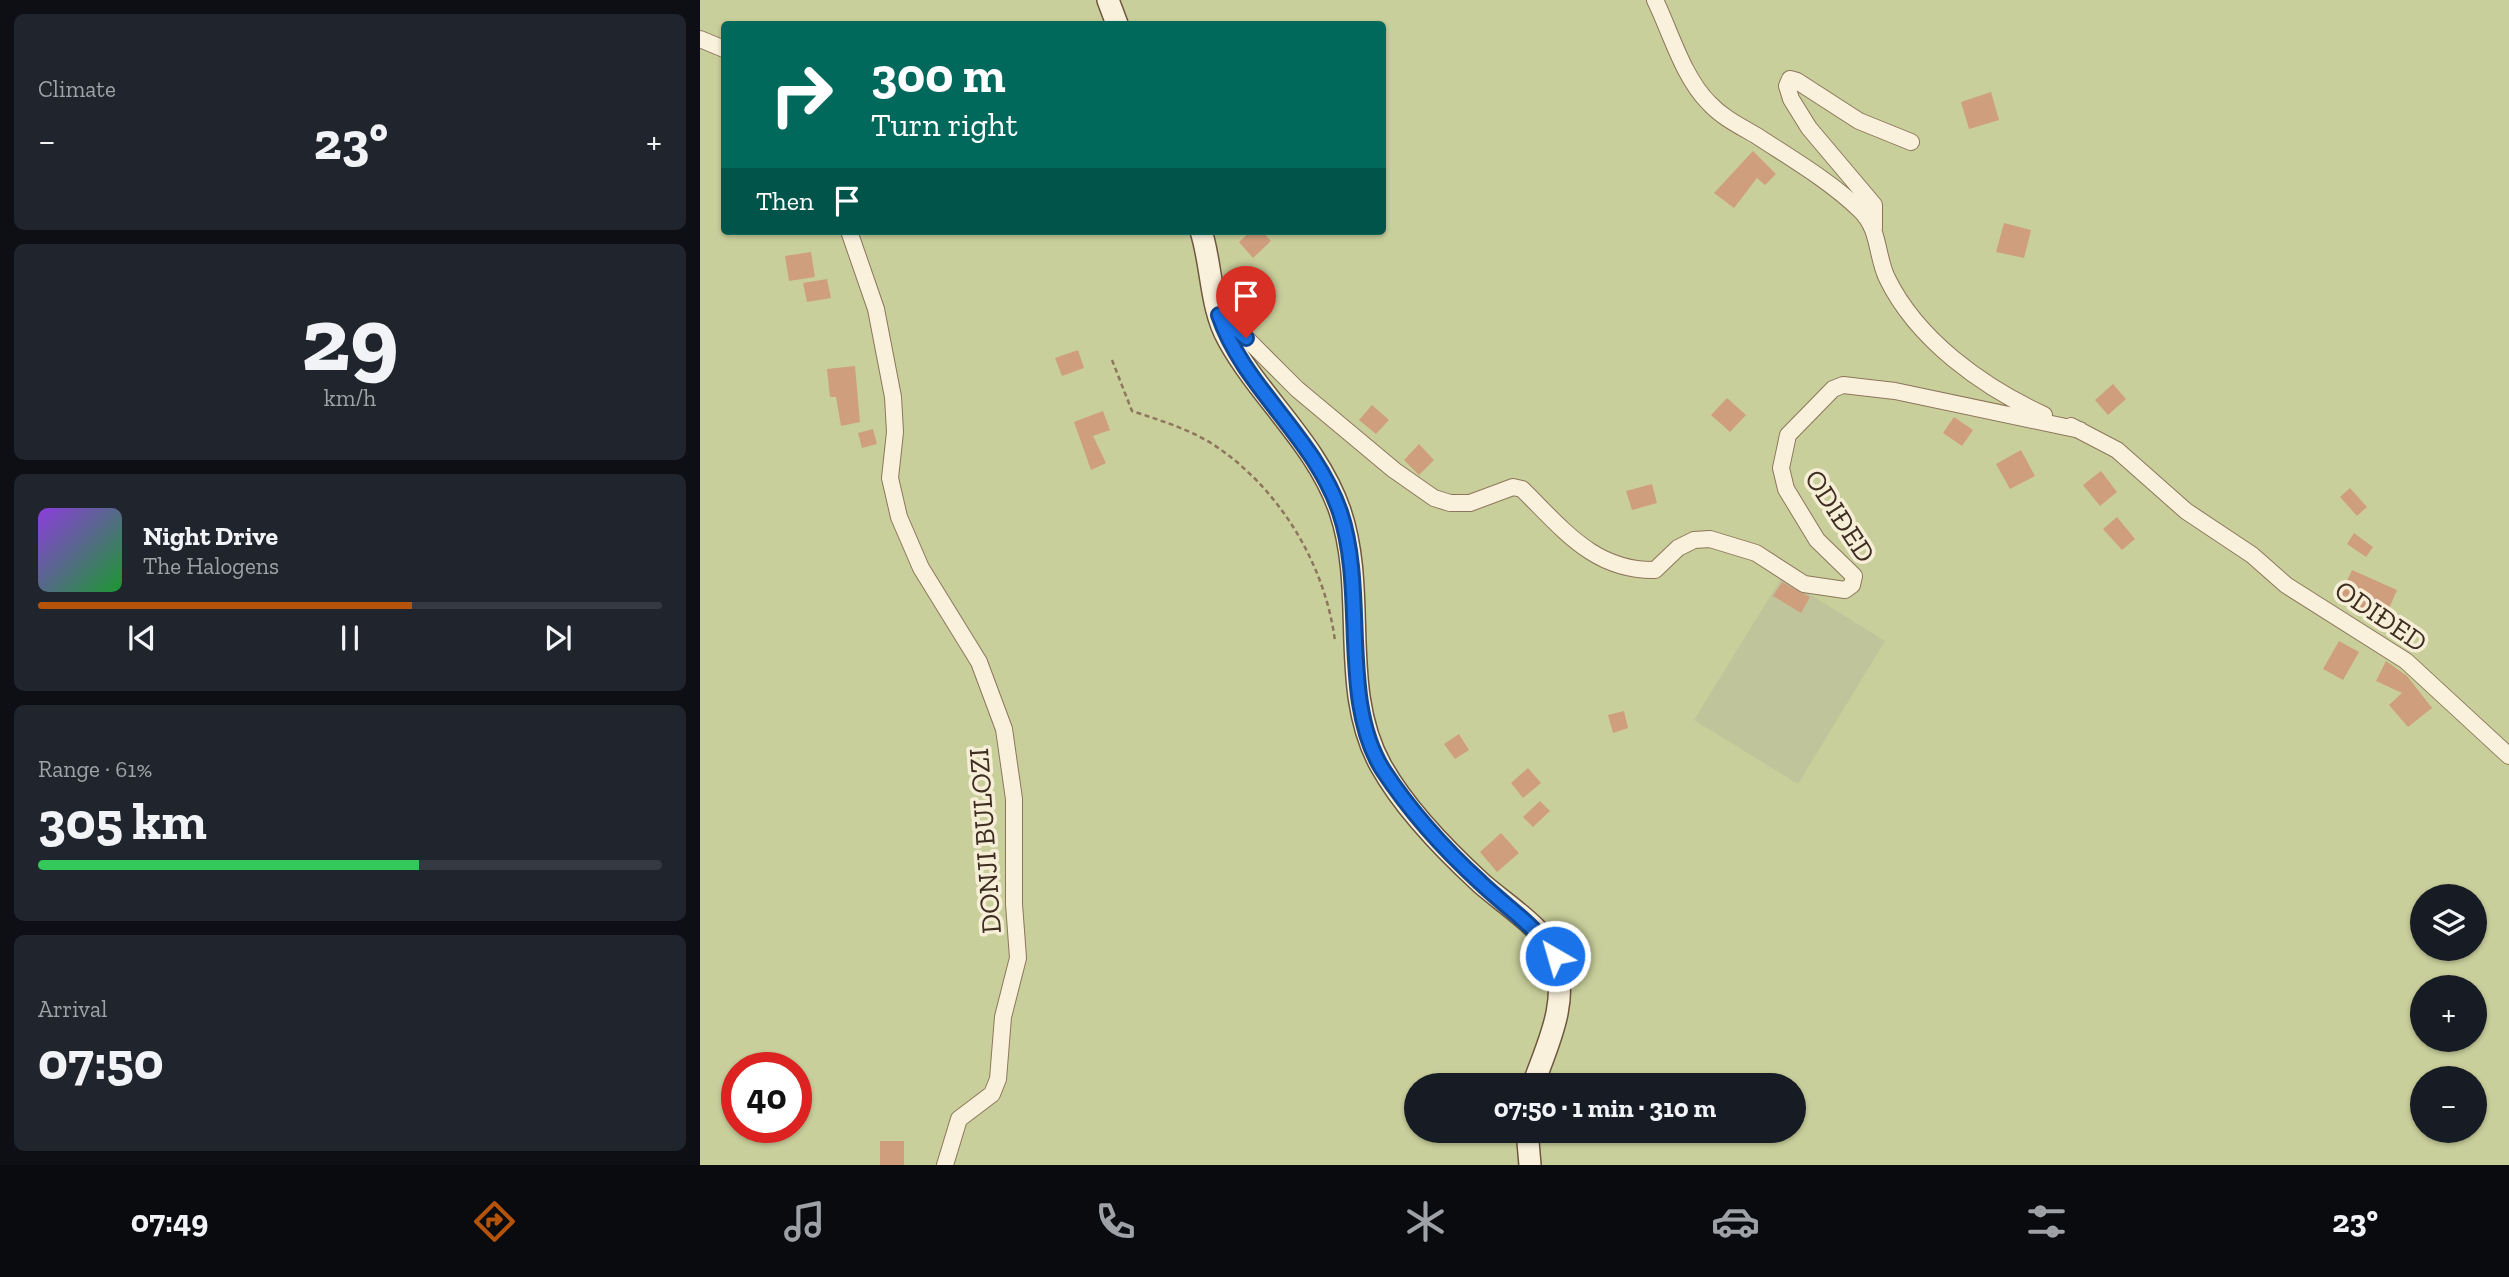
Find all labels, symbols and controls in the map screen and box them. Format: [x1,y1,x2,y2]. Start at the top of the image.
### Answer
text: 300 m [871,46,1006,105]
icon: right [756,49,847,140]
text: Climate [38,75,116,103]
text: Turn right [871,106,1018,144]
text: 23° [314,110,388,172]
text: − [38,118,56,164]
text: + [646,118,662,164]
icon: arrive [828,182,866,220]
text: Then [756,185,814,217]
pin [1216,266,1276,338]
icon: arrive [1227,277,1265,315]
text: 29 [301,284,399,393]
text: km/h [324,384,376,412]
street label: ODIĐED [1798,463,1882,569]
text: Night Drive [143,520,278,552]
text: The Halogens [143,552,279,580]
street label: ODIĐED [2329,573,2433,659]
icon: previous [123,619,161,657]
icon: pause [331,619,369,657]
icon: next [539,619,577,657]
street label: DONJI BULOZI [962,747,1008,935]
text: Range · 61% [38,755,152,783]
text: 305 km [38,790,207,852]
map controls [2410,884,2487,1143]
button: layers [2410,884,2487,961]
position arrow [1518,919,1592,993]
button: + [2410,975,2487,1052]
text: Arrival [38,995,107,1023]
text: 07:50 [38,1030,164,1092]
speed limit sign: 40 [721,1052,812,1143]
button: − [2410,1066,2487,1143]
text: 07:50 · 1 min · 310 m [1494,1092,1716,1124]
icon: directions [470,1197,519,1246]
icon: music [780,1197,829,1246]
icon: phone [1091,1197,1140,1246]
icon: climate [1401,1197,1450,1246]
icon: car [1711,1197,1760,1246]
icon: filters [2022,1197,2071,1246]
text: 07:49 [131,1202,208,1240]
text: 23° [2332,1202,2378,1240]

